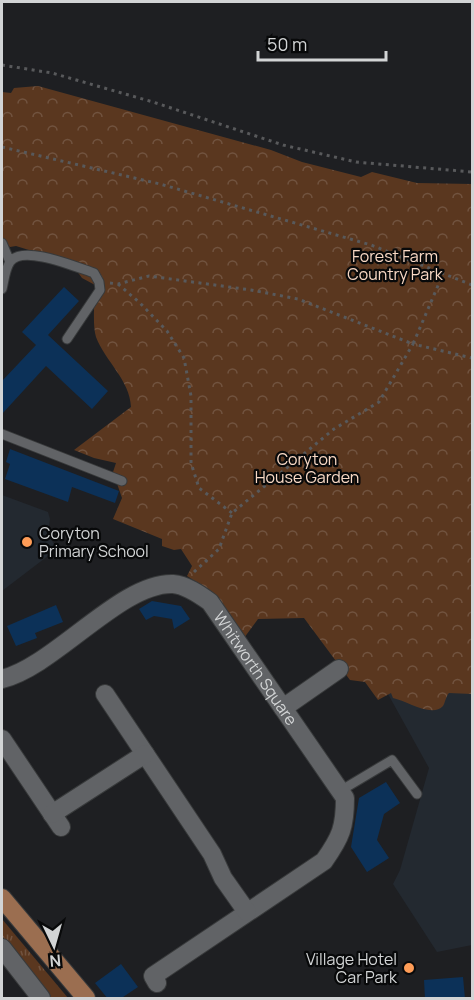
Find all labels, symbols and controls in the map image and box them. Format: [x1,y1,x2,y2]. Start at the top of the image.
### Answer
scale bar [258,24,386,62]
text: 50 m [267,32,307,56]
park label: Forest Farm Country Park [347,245,444,285]
park label: Coryton House Garden [255,448,359,488]
place label: Coryton Primary School [39,522,149,562]
marker: Coryton Primary School [20,535,34,549]
street label: Whitworth Square [209,607,303,729]
north arrow [24,916,84,976]
place label: Village Hotel Car Park [306,948,398,988]
text: N [49,949,62,972]
marker: Village Hotel Car Park [402,961,416,975]

